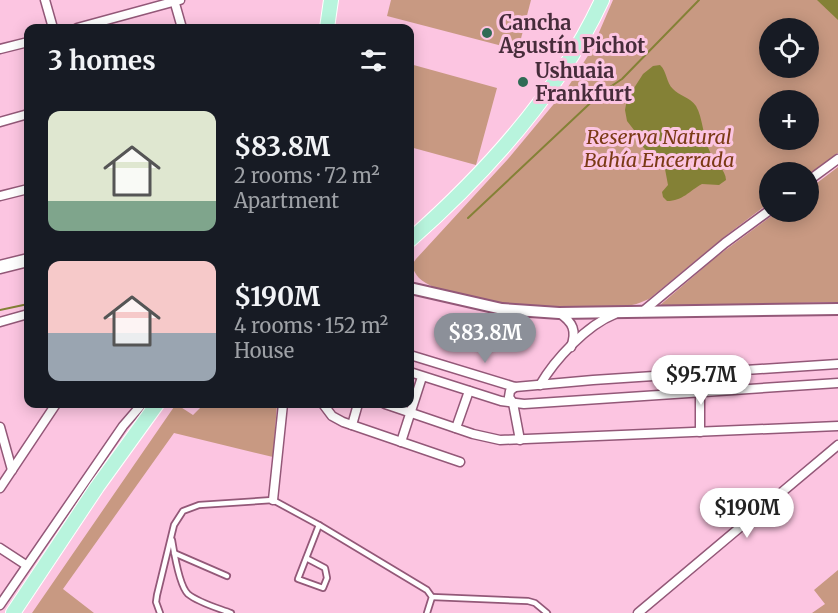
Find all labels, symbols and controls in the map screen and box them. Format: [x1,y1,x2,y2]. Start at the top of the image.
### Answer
place label: Cancha Agustín Pichot [498,10,645,58]
map controls [759,18,819,222]
button: locate [759,18,819,78]
marker: Cancha Agustín Pichot [480,26,494,40]
text: 3 homes [48,44,156,77]
icon: filters [357,44,390,77]
place label: Ushuaia Frankfurt [535,58,632,106]
marker: Ushuaia Frankfurt [516,75,530,89]
button: + [759,90,819,150]
park label: Reserva Natural Bahía Encerrada [584,124,734,172]
text: $83.8M [234,130,330,163]
icon: home [96,135,168,207]
button: − [759,162,819,222]
text: 2 rooms · 72 m² [234,163,380,188]
text: Apartment [234,188,339,213]
text: $190M [234,280,320,313]
icon: home [96,285,168,357]
text: 4 rooms · 152 m² [234,313,388,338]
pin: $83.8M [436,313,534,364]
text: $83.8M [448,320,522,345]
text: House [234,338,294,363]
pin: $95.7M [652,355,750,406]
text: $95.7M [665,362,737,387]
pin: $190M [705,488,789,539]
text: $190M [714,495,780,520]

